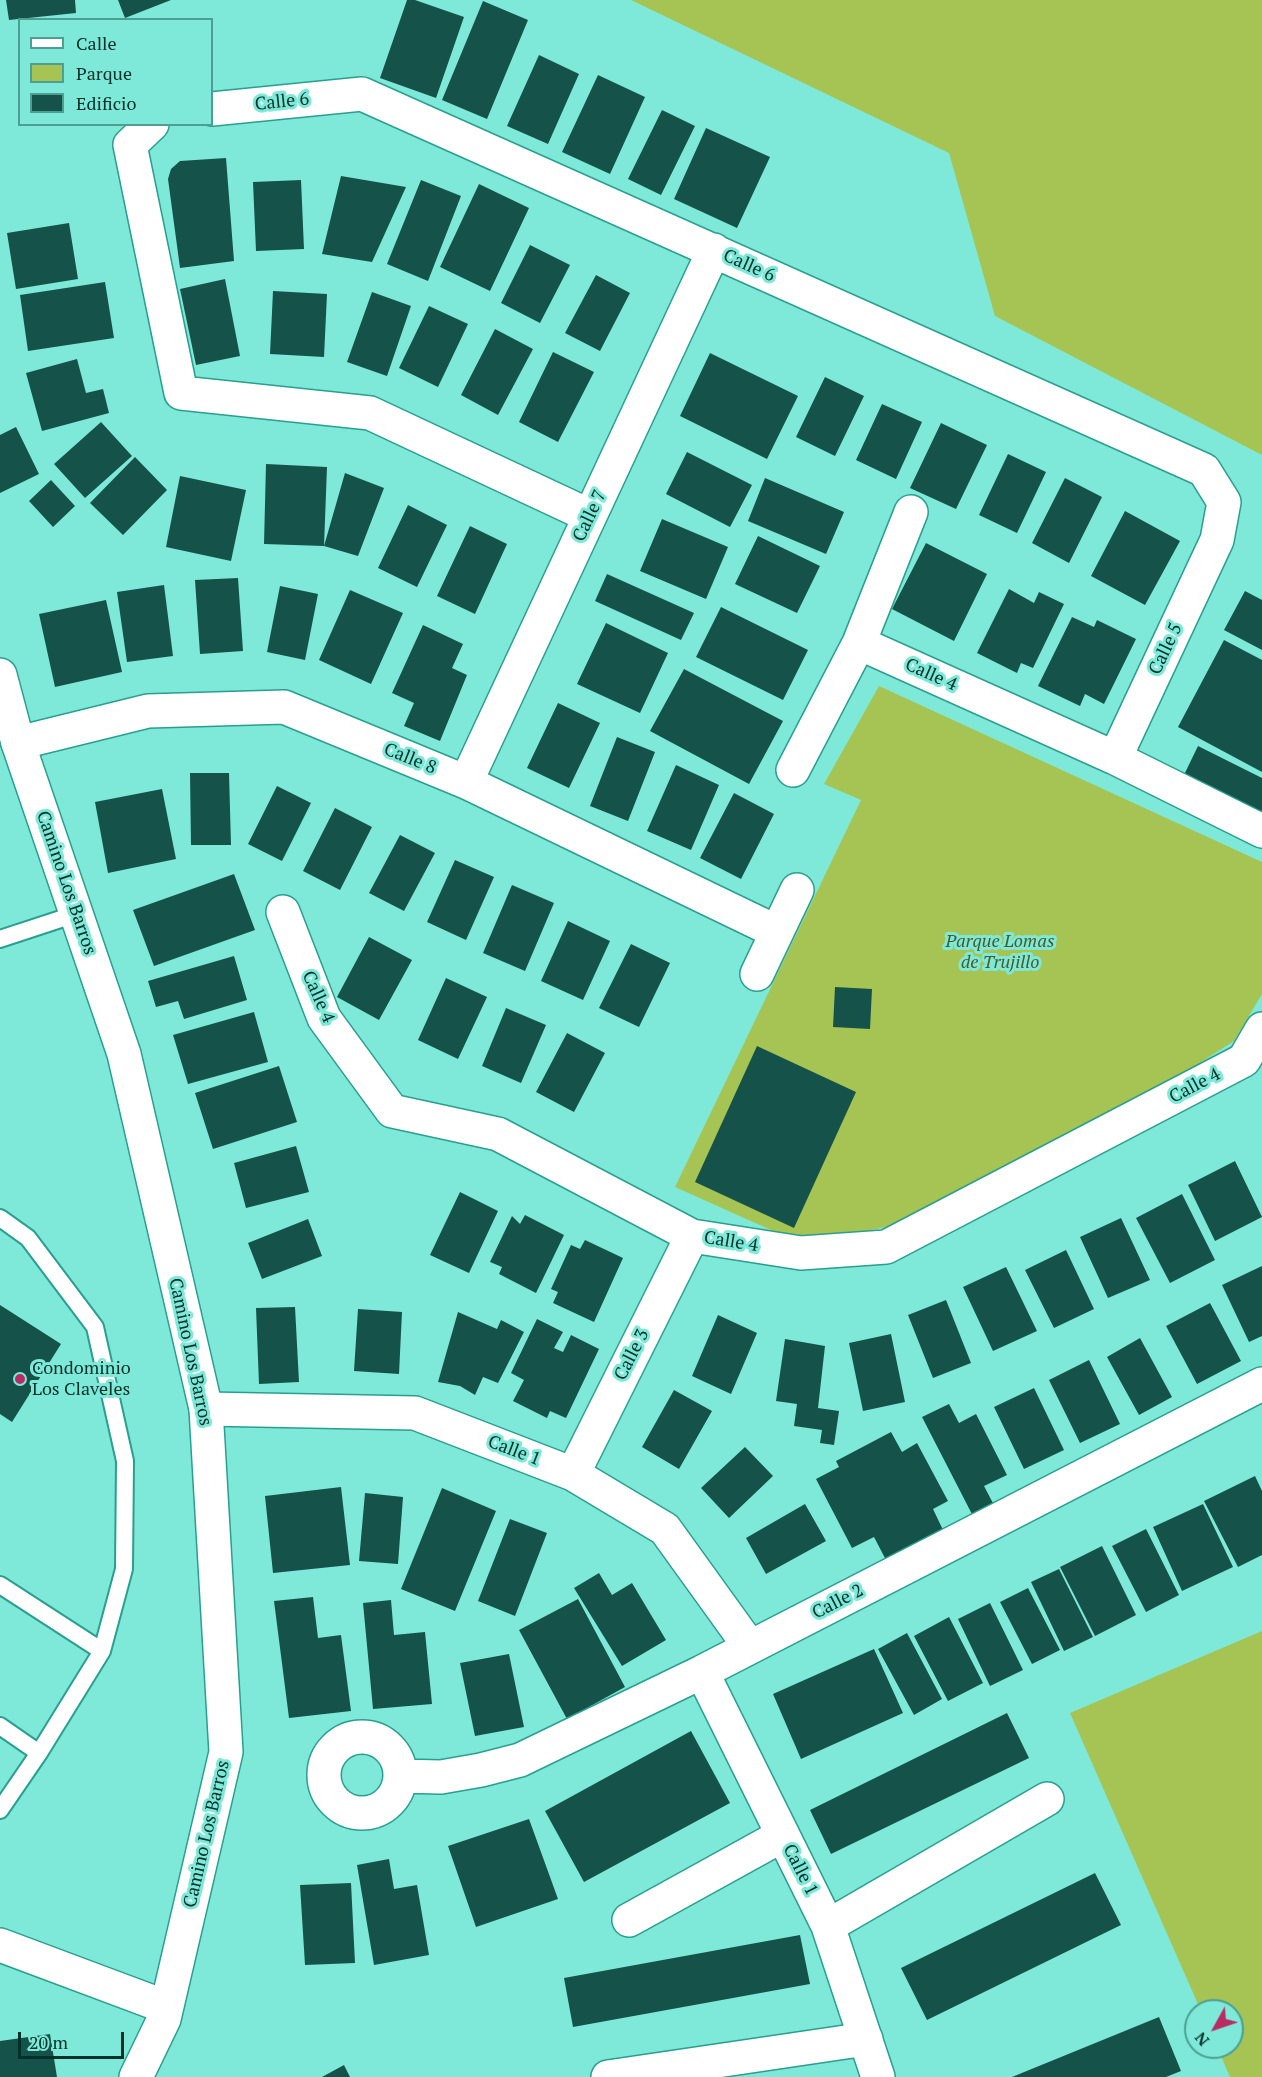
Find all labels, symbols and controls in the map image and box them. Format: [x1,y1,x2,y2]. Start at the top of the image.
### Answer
legend [18,18,213,126]
text: Calle [76,31,117,55]
text: Parque [76,61,132,85]
street label: Calle 6 [254,88,310,116]
text: Edificio [76,91,136,115]
street label: Calle 6 [720,245,778,287]
street label: Calle 7 [569,487,611,545]
street label: Calle 5 [1145,620,1187,678]
street label: Calle 4 [902,654,960,696]
street label: Calle 8 [381,739,439,779]
street label: Camino Los Barros [31,808,101,958]
park label: Parque Lomas de Trujillo [946,931,1054,974]
street label: Calle 4 [297,968,339,1026]
street label: Calle 4 [1166,1064,1224,1108]
street label: Calle 4 [702,1227,760,1257]
street label: Camino Los Barros [164,1276,216,1428]
street label: Calle 3 [610,1326,654,1384]
place label: Condominio Los Claveles [32,1358,131,1400]
marker: Condominio Los Claveles [13,1372,27,1386]
street label: Calle 1 [485,1431,543,1471]
street label: Calle 2 [809,1580,867,1624]
street label: Camino Los Barros [180,1758,234,1910]
street label: Calle 1 [778,1841,822,1899]
north arrow [1184,1999,1244,2059]
scale bar [21,2020,128,2058]
text: N [1189,2028,1214,2051]
text: 20 m [29,2030,68,2054]

